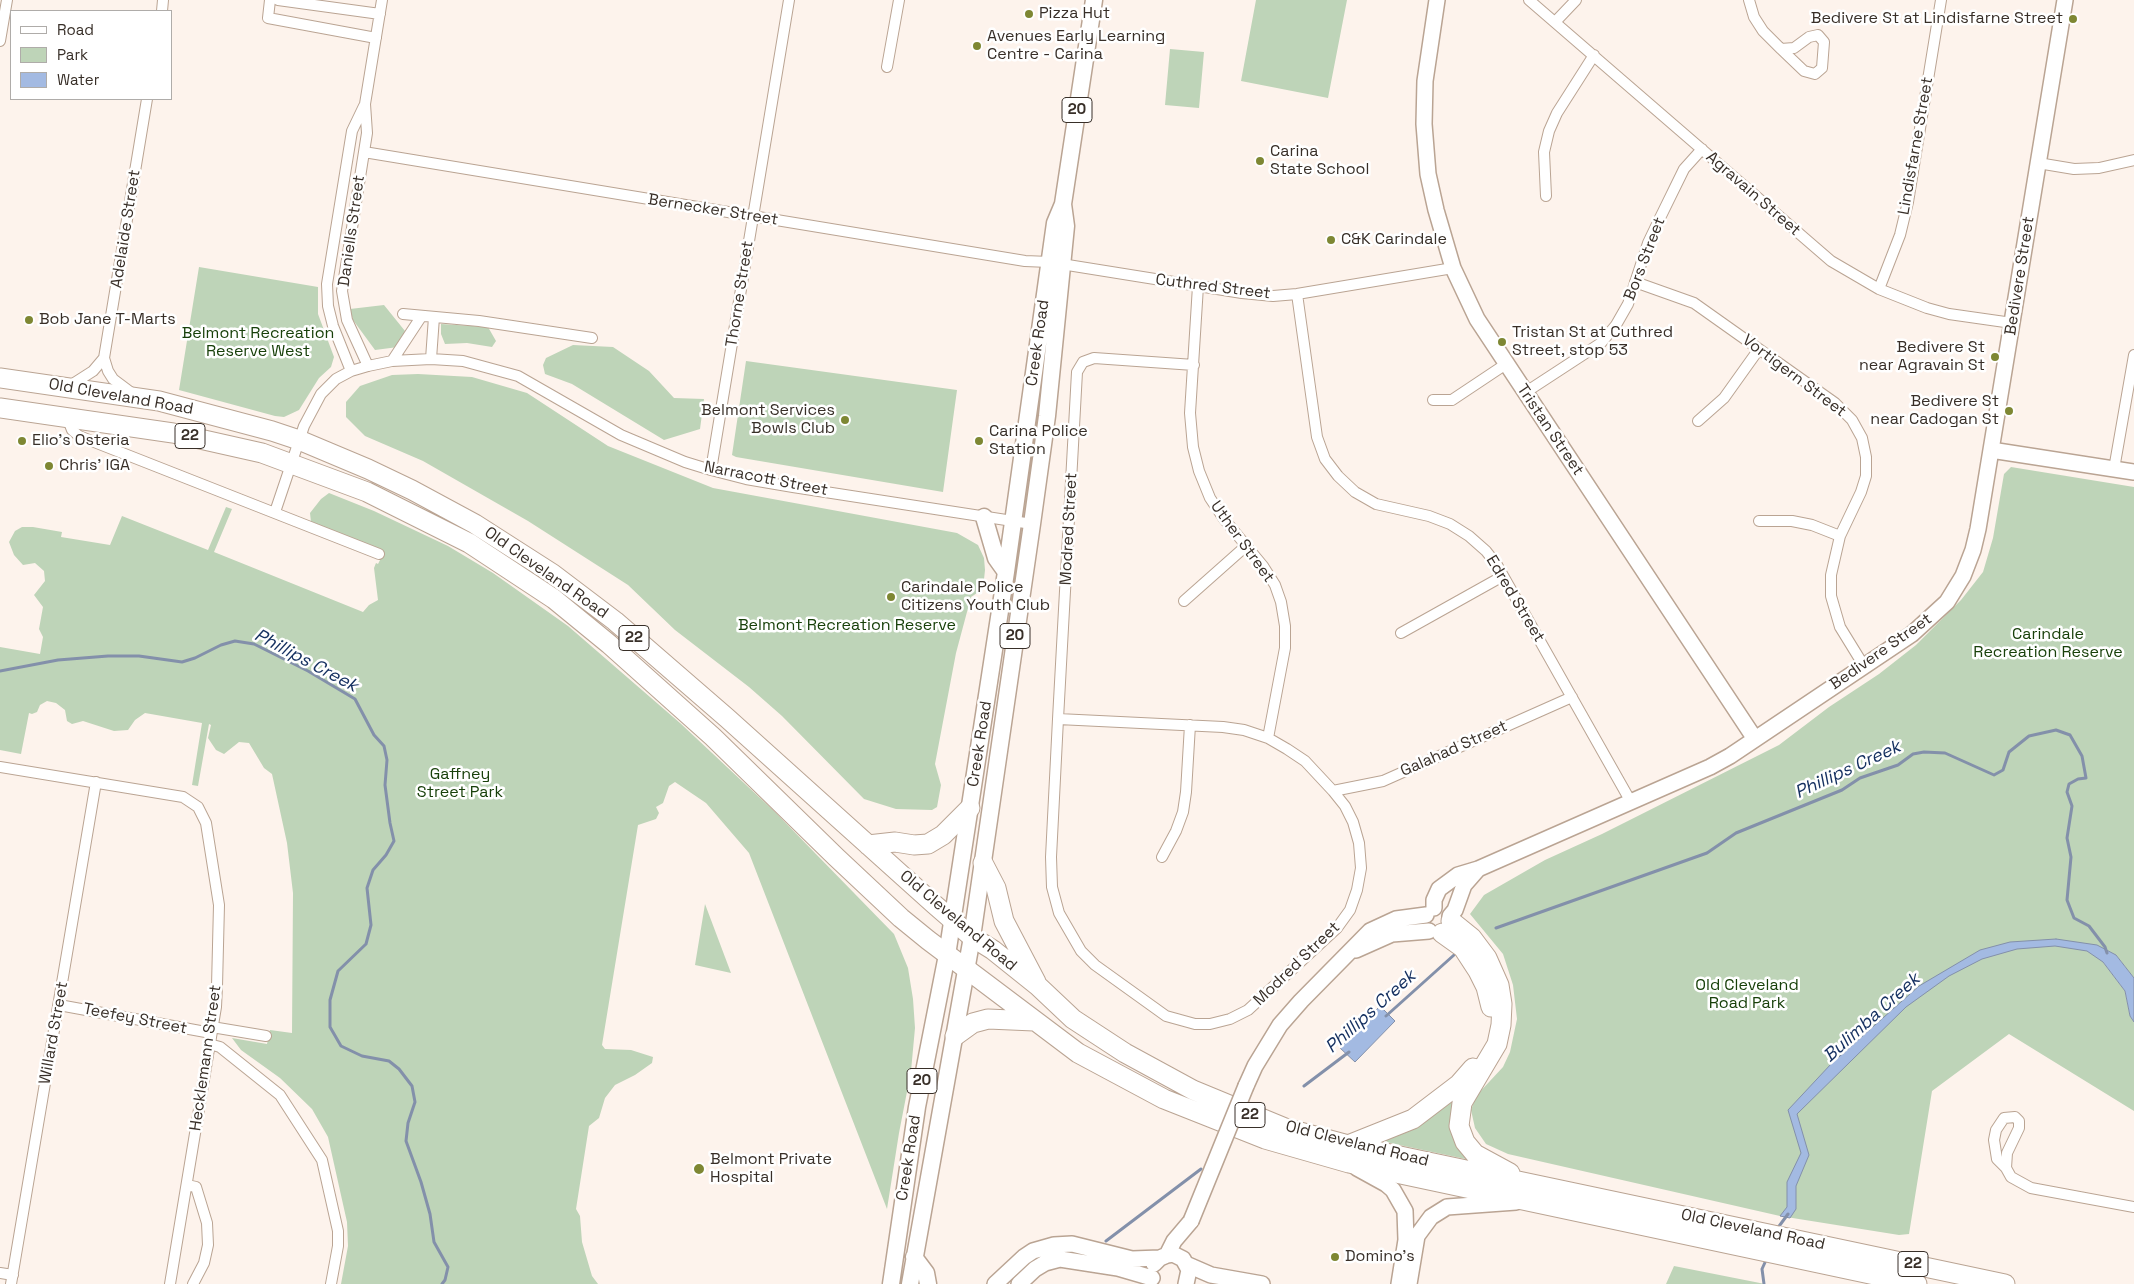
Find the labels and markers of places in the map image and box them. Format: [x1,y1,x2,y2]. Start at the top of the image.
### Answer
place label: Pizza Hut [1039,4,1110,24]
marker: Pizza Hut [1023,8,1035,20]
place label: Bedivere St at Lindisfarne Street [1811,9,2063,29]
marker: Bedivere St at Lindisfarne Street [2067,13,2079,25]
place label: Avenues Early Learning Centre - Carina [987,27,1165,65]
marker: Avenues Early Learning Centre - Carina [971,40,983,52]
place label: Carina State School [1270,142,1369,180]
marker: Carina State School [1254,155,1266,167]
place label: C&K Carindale [1341,230,1447,250]
marker: C&K Carindale [1325,234,1337,246]
place label: Bob Jane T-Marts [39,310,176,330]
marker: Bob Jane T-Marts [23,314,35,326]
place label: Tristan St at Cuthred Street, stop 53 [1512,323,1673,361]
marker: Tristan St at Cuthred Street, stop 53 [1496,336,1508,348]
place label: Bedivere St near Agravain St [1859,338,1985,376]
marker: Bedivere St near Agravain St [1989,351,2001,363]
place label: Bedivere St near Cadogan St [1870,392,1999,430]
place label: Belmont Services Bowls Club [701,401,835,439]
marker: Bedivere St near Cadogan St [2003,405,2015,417]
marker: Belmont Services Bowls Club [839,414,851,426]
place label: Carina Police Station [989,422,1088,460]
place label: Elio’s Osteria [32,431,129,451]
marker: Elio’s Osteria [16,435,28,447]
marker: Carina Police Station [973,435,985,447]
place label: Chris' IGA [59,456,130,476]
marker: Chris' IGA [43,460,55,472]
place label: Carindale Police Citizens Youth Club [901,578,1050,616]
marker: Carindale Police Citizens Youth Club [885,591,897,603]
place label: Belmont Private Hospital [710,1150,832,1188]
marker: Belmont Private Hospital [692,1162,706,1176]
place label: Domino's [1345,1247,1415,1267]
marker: Domino's [1329,1251,1341,1263]

